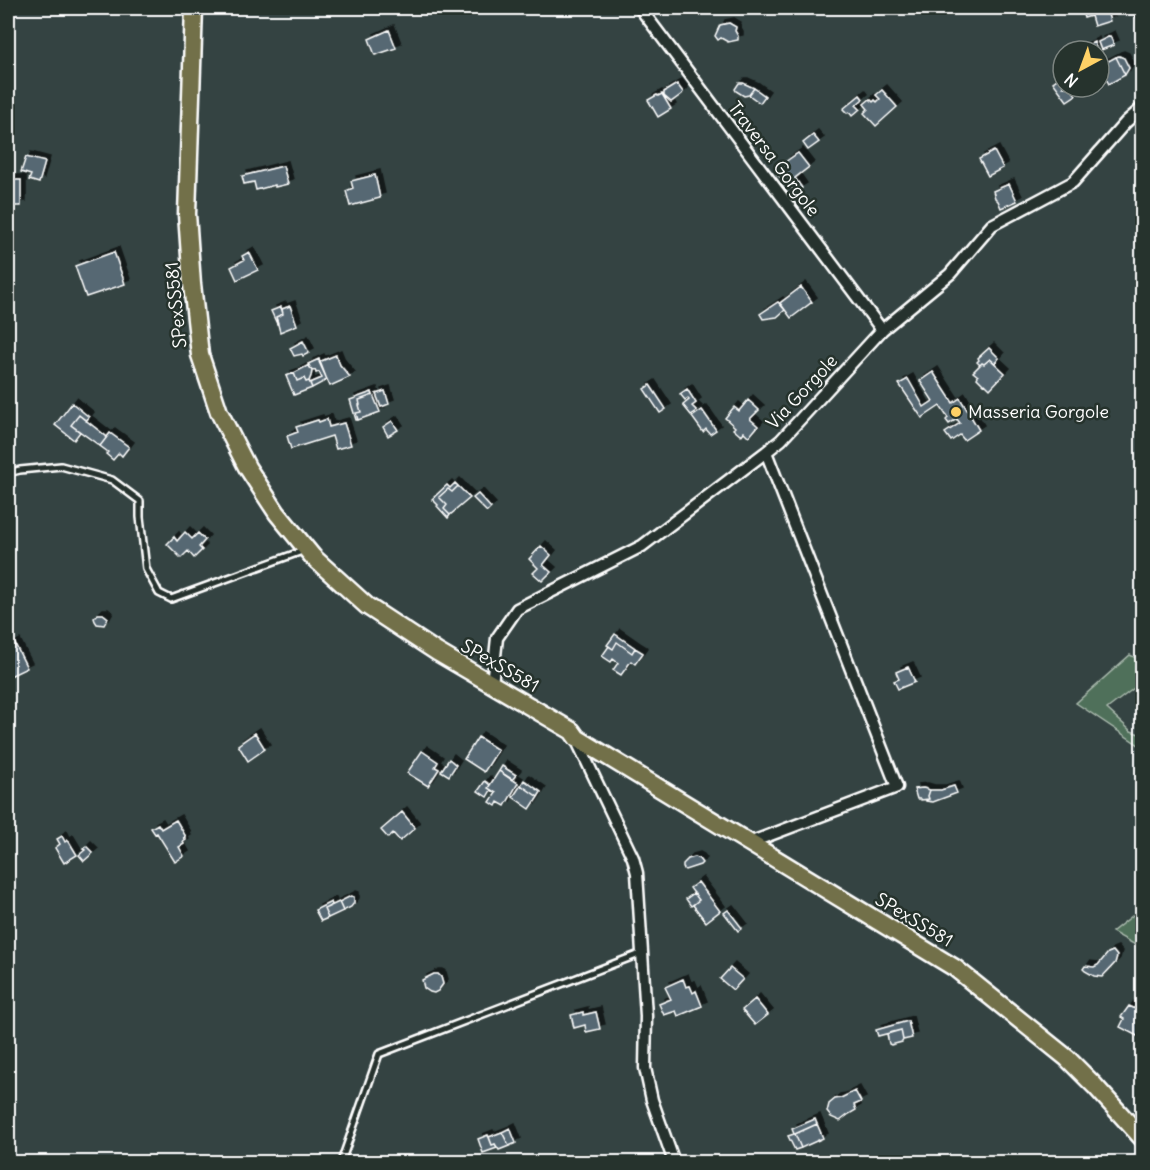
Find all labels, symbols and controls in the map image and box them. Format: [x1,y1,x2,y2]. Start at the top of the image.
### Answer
north arrow [1051,39,1111,99]
text: N [1060,69,1082,91]
street label: Traversa Gorgole [724,97,825,221]
street label: SPexSS581 [160,261,191,349]
street label: Via Gorgole [761,349,842,434]
place label: Masseria Gorgole [968,400,1109,423]
marker: Masseria Gorgole [949,405,963,419]
street label: SPexSS581 [457,634,543,697]
street label: SPexSS581 [871,887,957,952]

